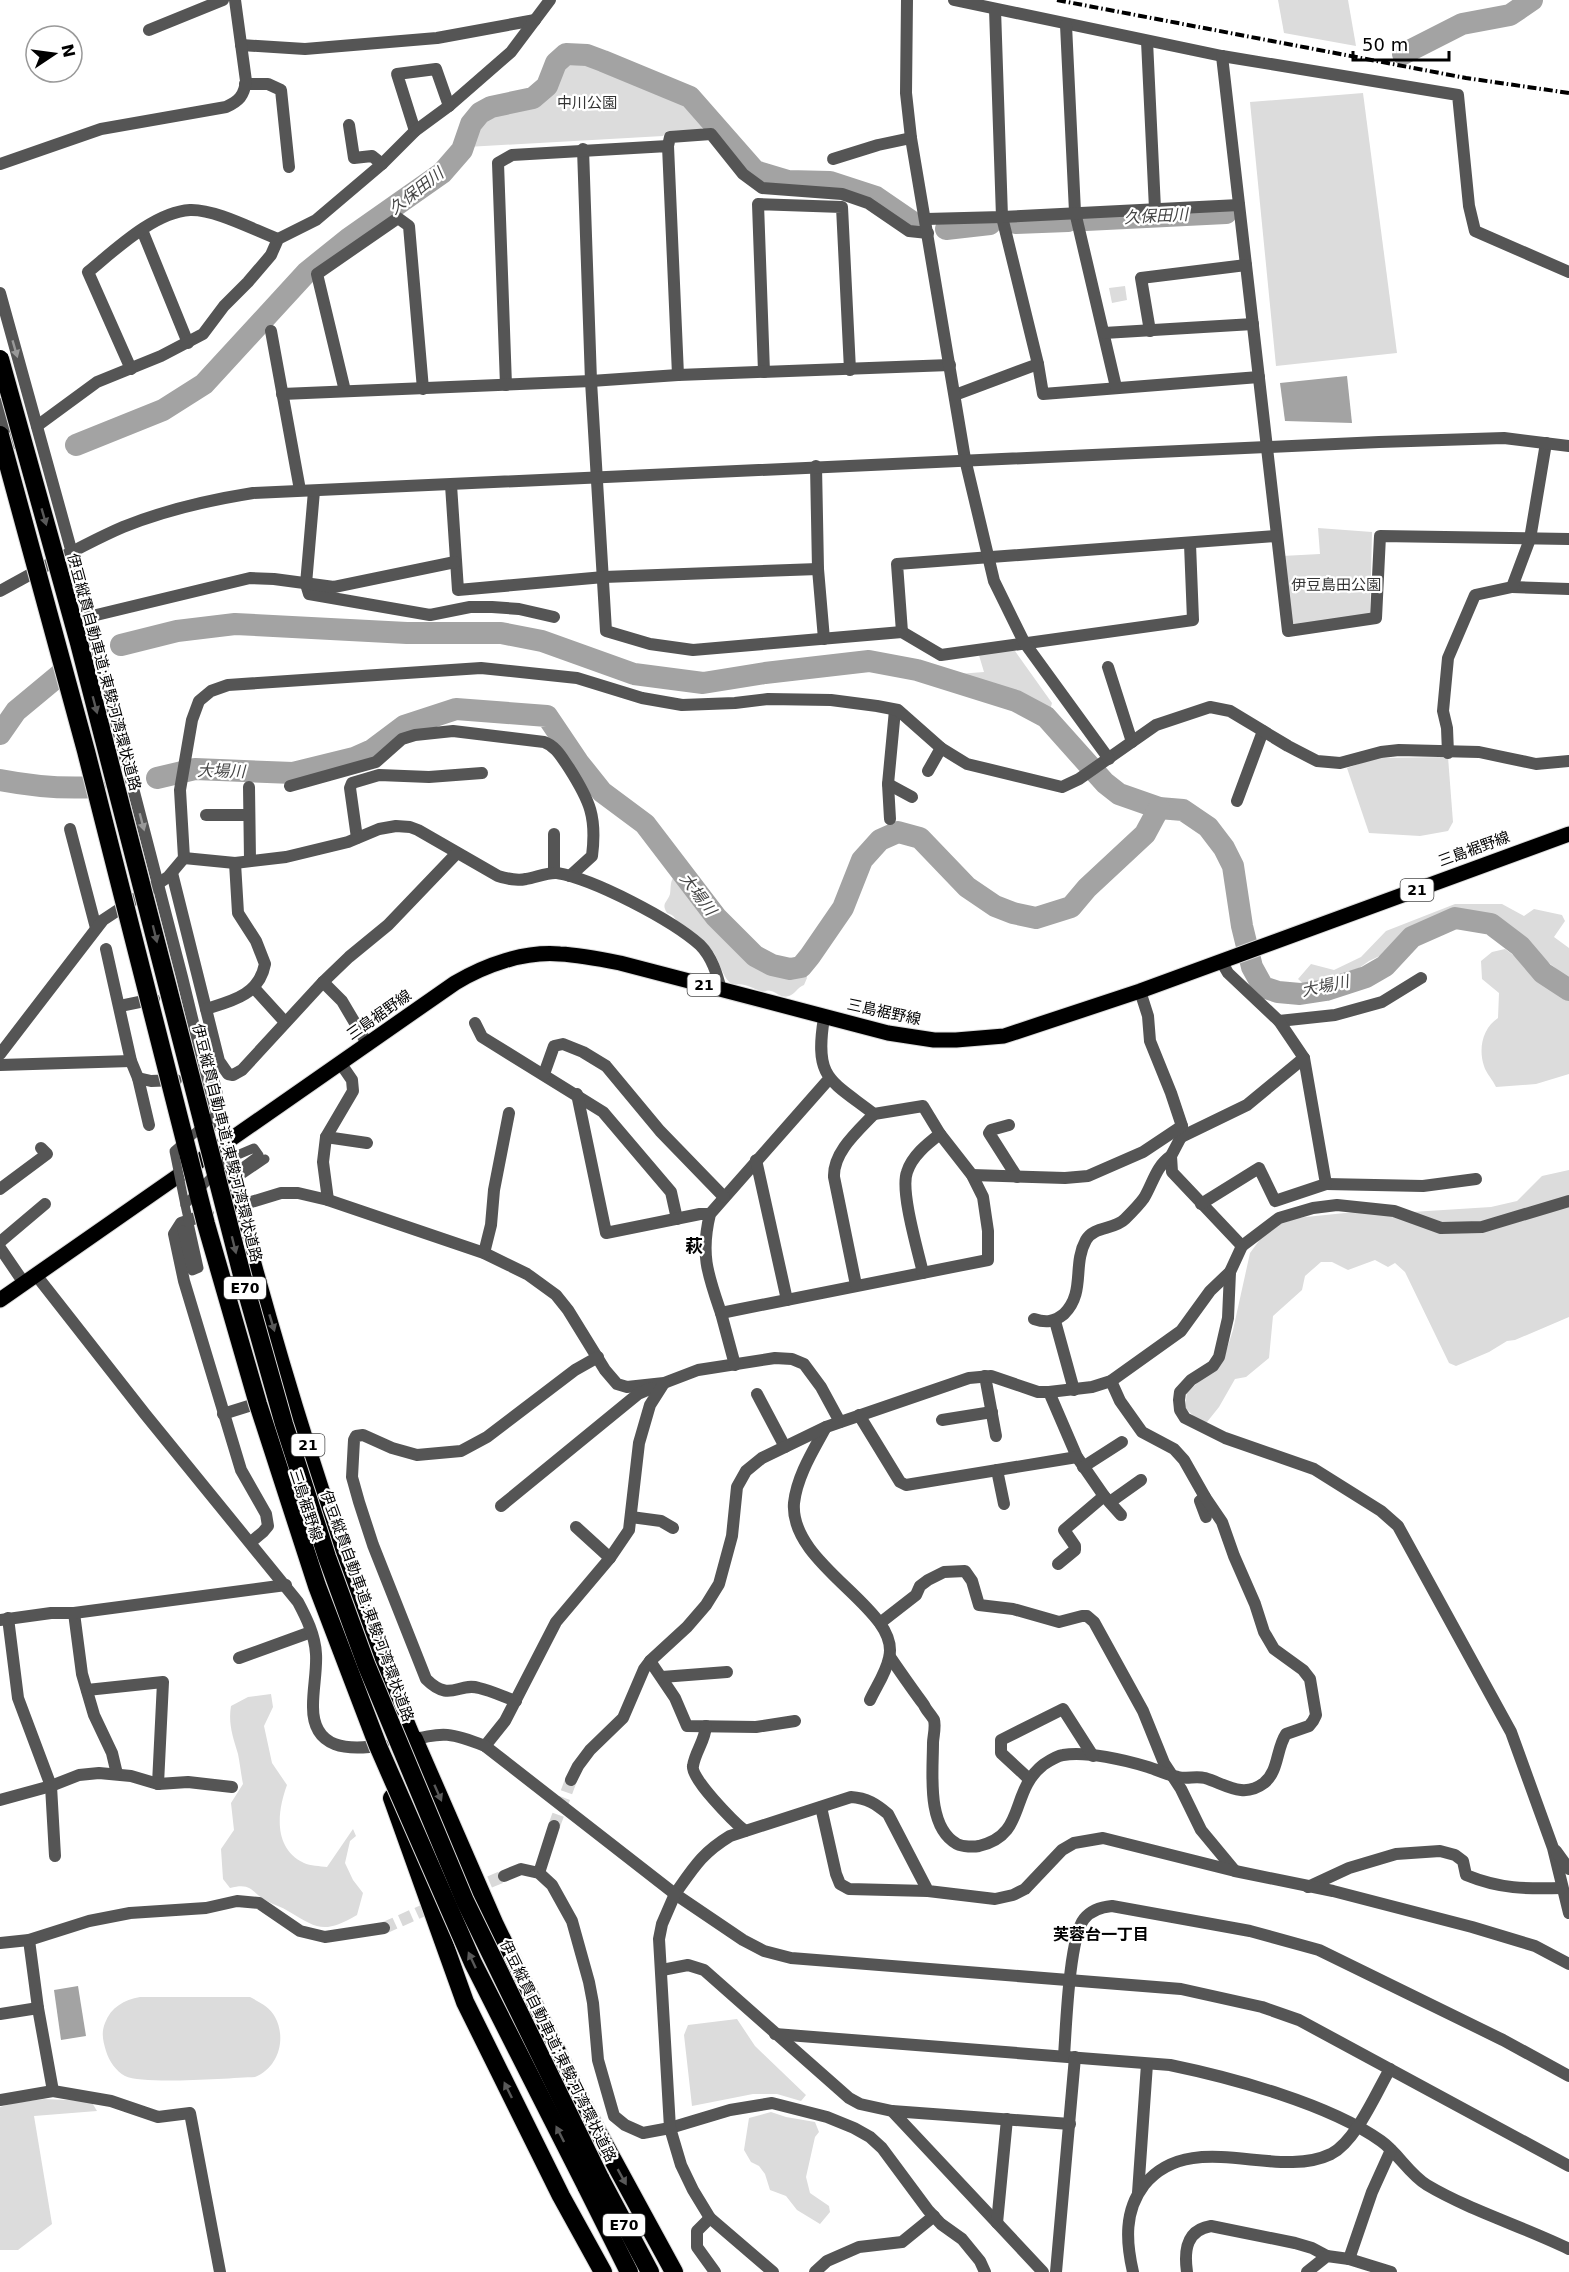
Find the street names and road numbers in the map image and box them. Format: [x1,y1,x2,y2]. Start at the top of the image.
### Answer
street label: 伊豆縦貫自動車道;東駿河湾環状道路 [64,551,144,793]
street label: 三島裾野線 [1436,828,1512,870]
road number: 21 [1400,879,1434,901]
road number: 21 [688,974,720,996]
street label: 三島裾野線 [343,986,415,1044]
street label: 三島裾野線 [845,995,923,1029]
street label: 伊豆縦貫自動車道;東駿河湾環状道路 [189,1022,265,1264]
road number: E70 [224,1277,266,1299]
road number: 21 [292,1434,324,1456]
street label: 三島裾野線 [286,1467,326,1543]
street label: 伊豆縦貫自動車道;東駿河湾環状道路 [317,1488,417,1724]
street label: 伊豆縦貫自動車道;東駿河湾環状道路 [496,1937,620,2165]
road number: E70 [603,2214,645,2236]

